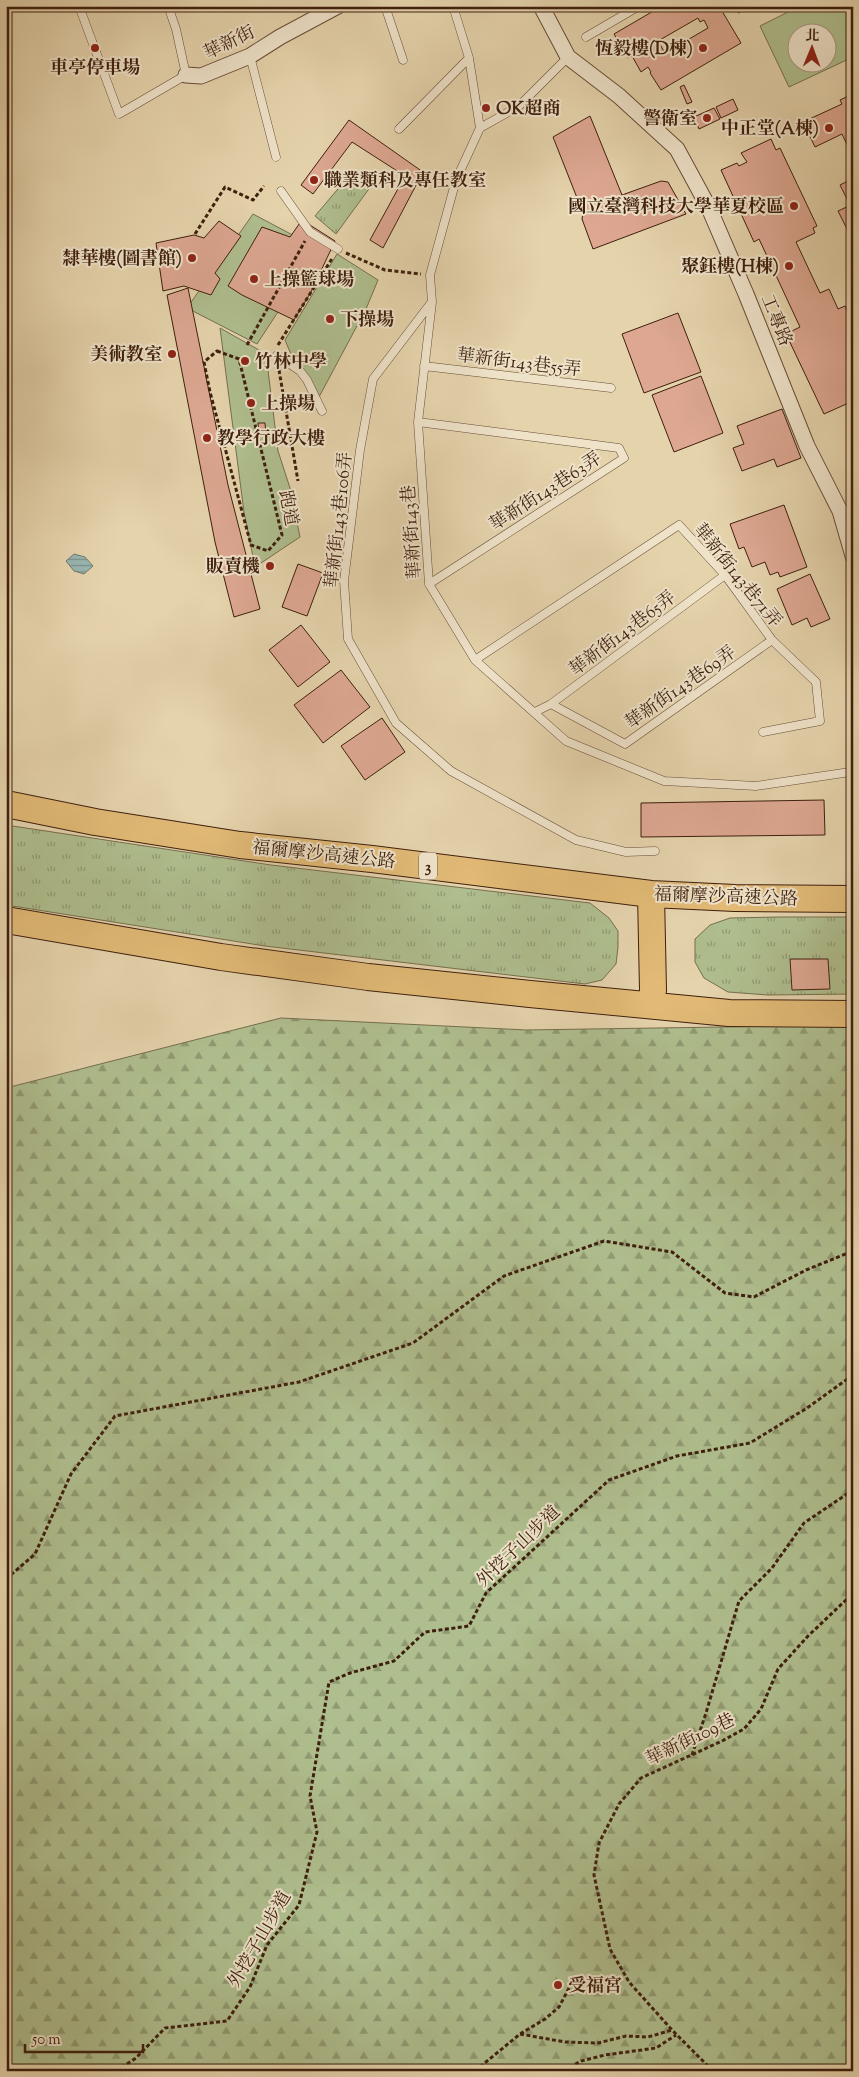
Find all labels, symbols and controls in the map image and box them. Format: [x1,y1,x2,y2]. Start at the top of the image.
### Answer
street label: 華新街 [200,20,260,67]
north arrow [786,22,836,72]
text: 北 [805,27,819,47]
place label: 恆毅樓(D棟) [595,37,693,63]
marker: 車亭停車場 [89,42,101,54]
marker: 恆毅樓(D棟) [697,42,709,54]
place label: 車亭停車場 [50,56,140,82]
place label: OK超商 [496,97,560,123]
marker: OK超商 [480,102,492,114]
place label: 警衛室 [643,107,697,133]
marker: 警衛室 [701,112,713,124]
place label: 中正堂(A棟) [721,117,819,143]
marker: 中正堂(A棟) [823,122,835,134]
place label: 職業類科及專任教室 [324,169,486,195]
marker: 職業類科及專任教室 [308,174,320,186]
place label: 國立臺灣科技大學華夏校區 [568,195,784,221]
marker: 國立臺灣科技大學華夏校區 [788,200,800,212]
place label: 隸華樓(圖書館) [62,247,182,273]
marker: 隸華樓(圖書館) [186,252,198,264]
place label: 聚鈺樓(H棟) [681,255,779,281]
marker: 聚鈺樓(H棟) [783,260,795,272]
place label: 上操籃球場 [264,268,354,294]
marker: 上操籃球場 [248,273,260,285]
street label: 工專路 [753,291,797,351]
place label: 下操場 [340,308,394,334]
marker: 下操場 [324,313,336,325]
place label: 美術教室 [90,343,162,369]
street label: 華新街143巷55弄 [455,343,582,385]
marker: 美術教室 [166,348,178,360]
place label: 竹林中學 [255,350,327,376]
marker: 竹林中學 [239,355,251,367]
place label: 上操場 [261,392,315,418]
marker: 上操場 [245,397,257,409]
place label: 教學行政大樓 [217,427,325,453]
marker: 教學行政大樓 [201,432,213,444]
street label: 華新街143巷63弄 [485,447,607,539]
street label: 華新街143巷106弄 [320,451,360,590]
street label: 華新街143巷 [397,484,429,580]
street label: 跑道 [271,488,303,529]
street label: 華新街143巷71弄 [686,518,787,634]
place label: 販賣機 [206,555,260,581]
marker: 販賣機 [264,560,276,572]
street label: 華新街143巷65弄 [564,586,682,683]
street label: 華新街143巷69弄 [620,641,742,737]
street label: 福爾摩沙高速公路 [251,836,397,876]
road number: 3 [419,852,437,879]
street label: 福爾摩沙高速公路 [654,882,798,914]
street label: 外挖子山步道 [472,1501,567,1594]
street label: 華新街109巷 [642,1708,740,1774]
street label: 外挖子山步道 [222,1887,299,1993]
place label: 受福宮 [568,1974,622,2000]
marker: 受福宮 [552,1979,564,1991]
scale bar [25,2022,142,2054]
text: 50 m [31,2030,61,2051]

